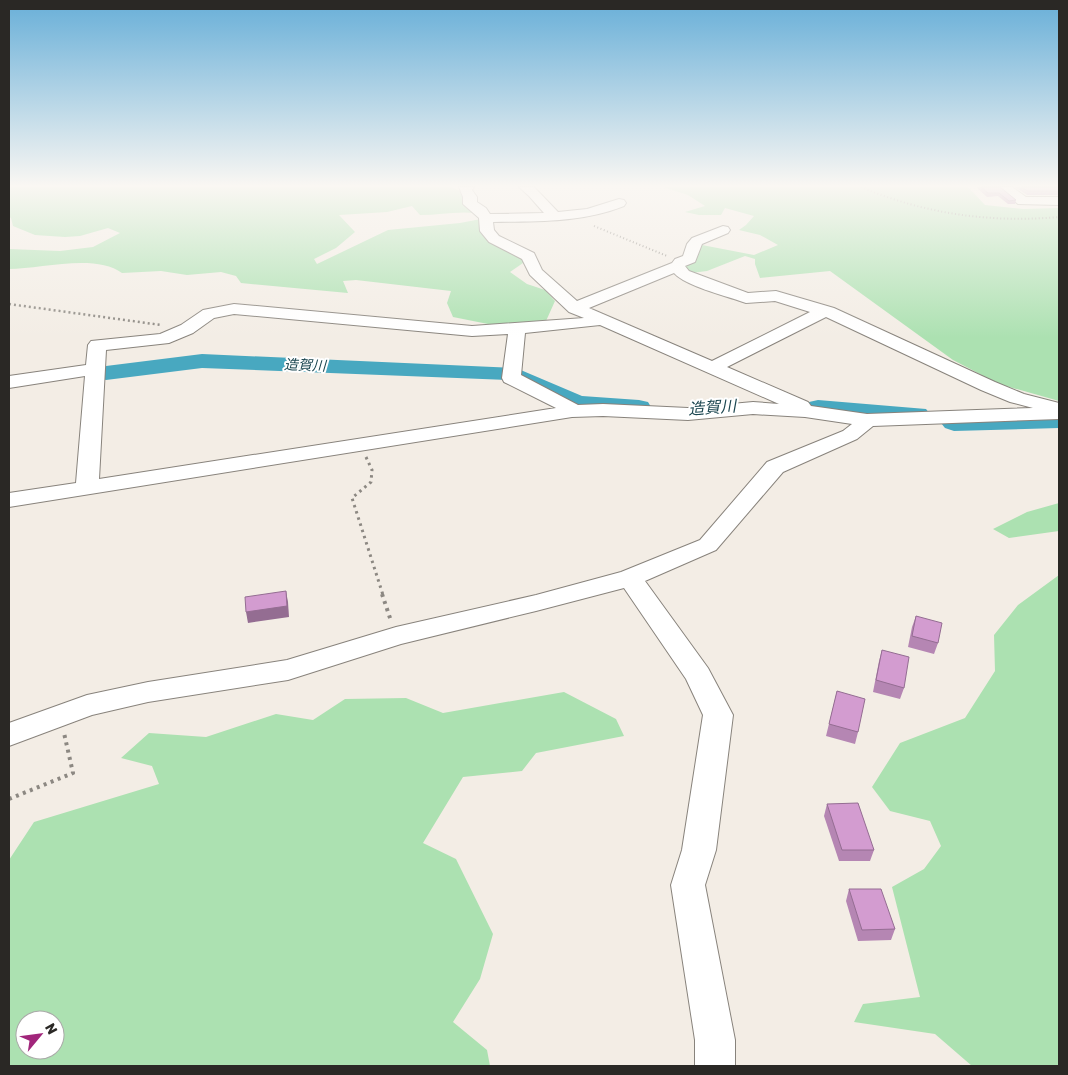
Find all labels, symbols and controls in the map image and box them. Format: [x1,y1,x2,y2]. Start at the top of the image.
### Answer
water label: 造賀川 [284,356,328,375]
water label: 造賀川 [687,396,739,419]
north arrow [15,1010,65,1060]
text: N [41,1020,61,1037]

